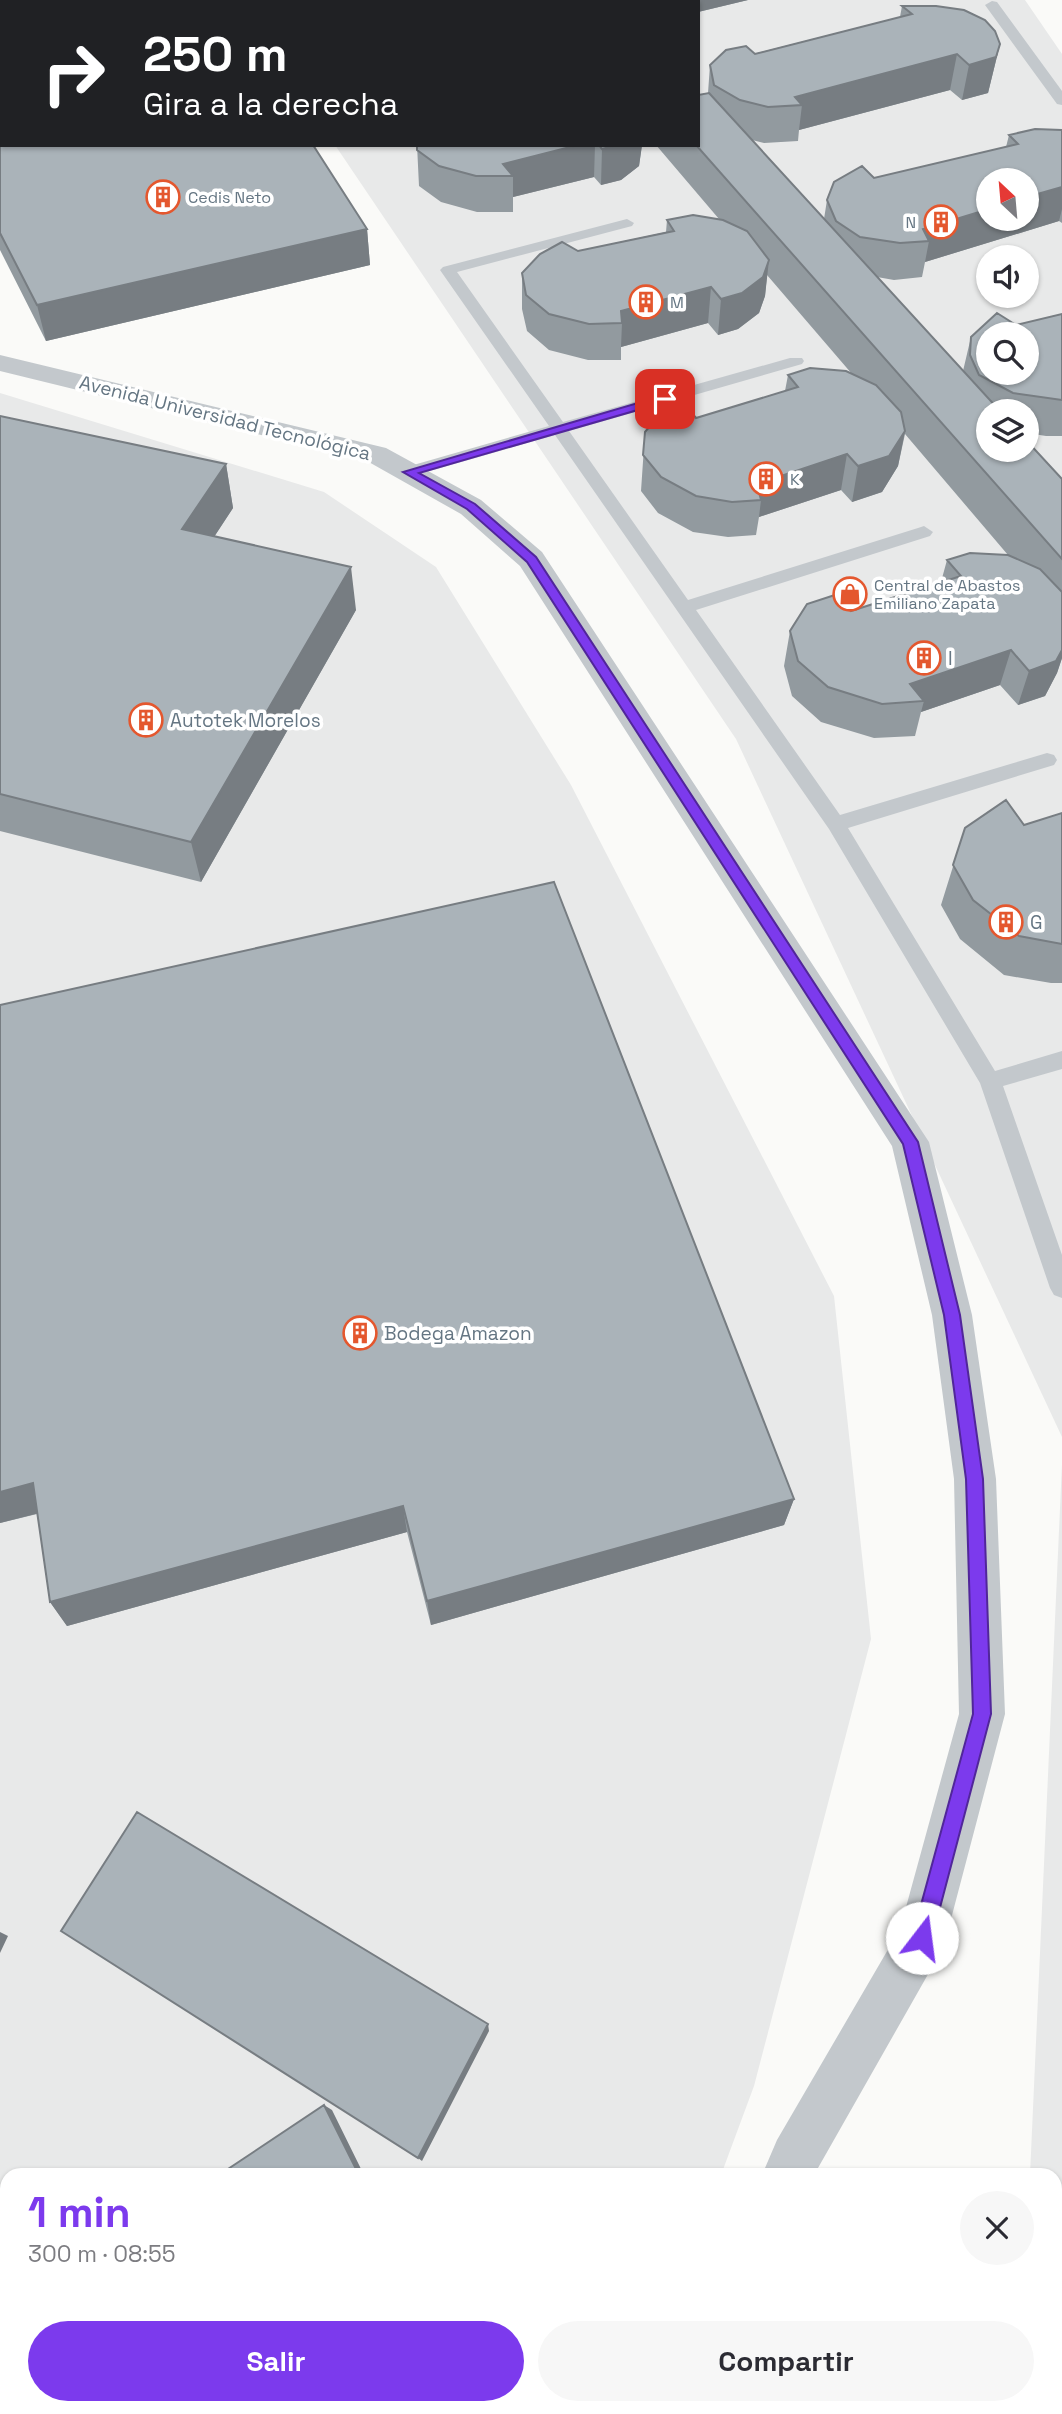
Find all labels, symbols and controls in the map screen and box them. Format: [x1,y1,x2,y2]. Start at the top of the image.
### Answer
text: 250 m [143,23,288,85]
icon: right [28,28,119,119]
text: Gira a la derecha [143,84,398,124]
north arrow [976,168,1040,231]
map controls [976,168,1039,462]
building icon: Cedis Neto [144,178,182,216]
place label: Cedis Neto [188,187,271,208]
building icon: N [922,203,960,241]
place label: N [905,212,916,233]
button: sound [976,245,1039,308]
building icon: M [627,283,665,321]
place label: M [670,292,684,313]
button: search [976,322,1039,385]
pin [635,369,695,429]
street label: Avenida Universidad Tecnológica [77,370,373,466]
icon: arrive [646,380,684,418]
button: layers [976,399,1039,462]
building icon: K [747,460,785,498]
place label: K [790,469,800,490]
shop icon: Central de Abastos Emiliano Zapata [831,575,869,613]
place label: Central de Abastos Emiliano Zapata [874,575,1021,614]
building icon: I [905,639,943,677]
place label: I [948,646,953,671]
building icon: Autotek Morelos [127,701,165,739]
place label: Autotek Morelos [170,708,321,733]
building icon: G [987,903,1025,941]
place label: G [1030,910,1043,935]
building icon: Bodega Amazon [341,1314,379,1352]
place label: Bodega Amazon [384,1321,532,1346]
position arrow [885,1901,959,1975]
text: 1 min [28,2186,131,2239]
button: close [960,2191,1034,2265]
text: 300 m · 08:55 [28,2239,176,2269]
button: Salir [28,2321,524,2401]
button: Compartir [538,2321,1034,2401]

